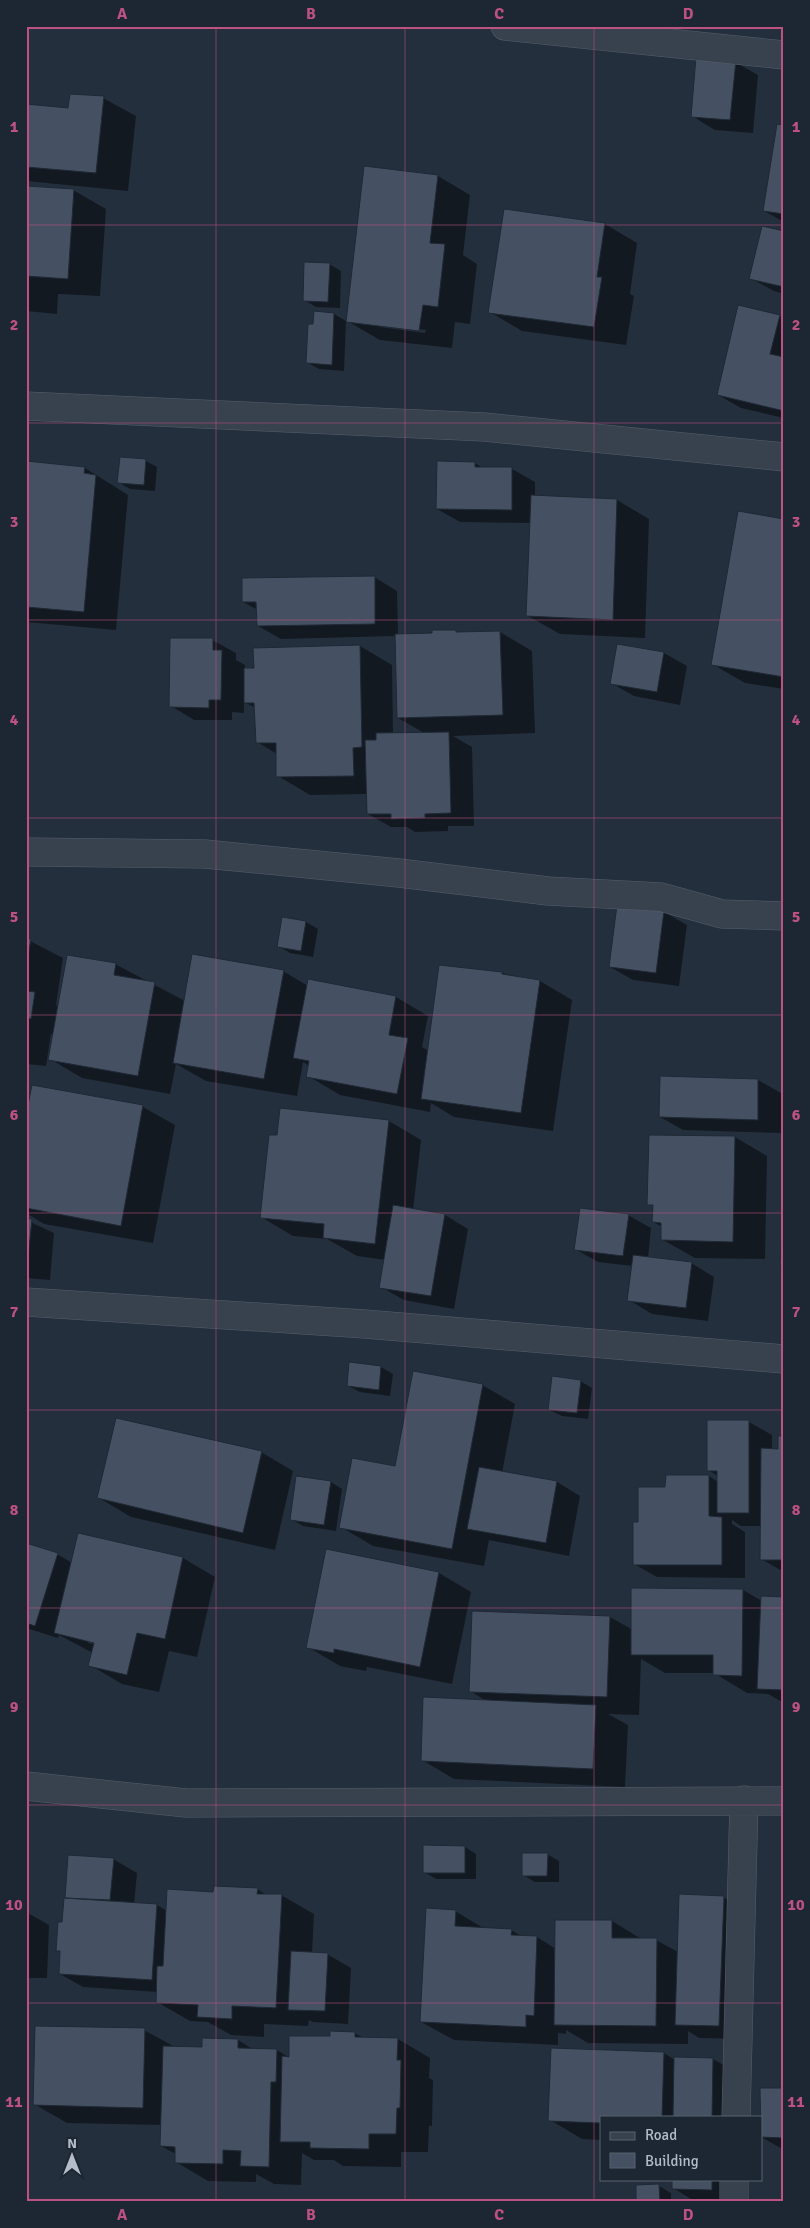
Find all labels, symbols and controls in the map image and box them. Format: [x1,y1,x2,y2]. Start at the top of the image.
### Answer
text: A [117,4,128,24]
text: B [306,4,316,24]
text: C [494,4,504,24]
text: D [683,4,694,24]
text: 1 [10,117,19,137]
text: 1 [792,117,801,137]
text: 2 [10,315,18,335]
text: 2 [792,315,800,335]
text: 3 [10,512,18,532]
text: 3 [792,512,800,532]
text: 4 [10,710,19,730]
text: 4 [792,710,801,730]
text: 5 [10,907,18,927]
text: 5 [792,907,800,927]
text: 6 [10,1105,19,1125]
text: 6 [792,1105,801,1125]
text: 7 [10,1302,19,1322]
text: 7 [792,1302,801,1322]
text: 8 [10,1500,19,1520]
text: 8 [792,1500,801,1520]
text: 9 [10,1697,19,1717]
text: 9 [792,1697,801,1717]
text: 10 [5,1895,23,1915]
text: 10 [787,1895,805,1915]
text: 11 [5,2092,23,2112]
text: 11 [787,2092,805,2112]
legend [600,2116,762,2180]
text: Road [645,2126,677,2144]
north arrow [48,2130,98,2180]
text: N [67,2135,77,2152]
text: Building [645,2152,699,2170]
text: A [117,2205,128,2225]
text: B [306,2205,316,2225]
text: C [494,2205,504,2225]
text: D [683,2205,694,2225]

